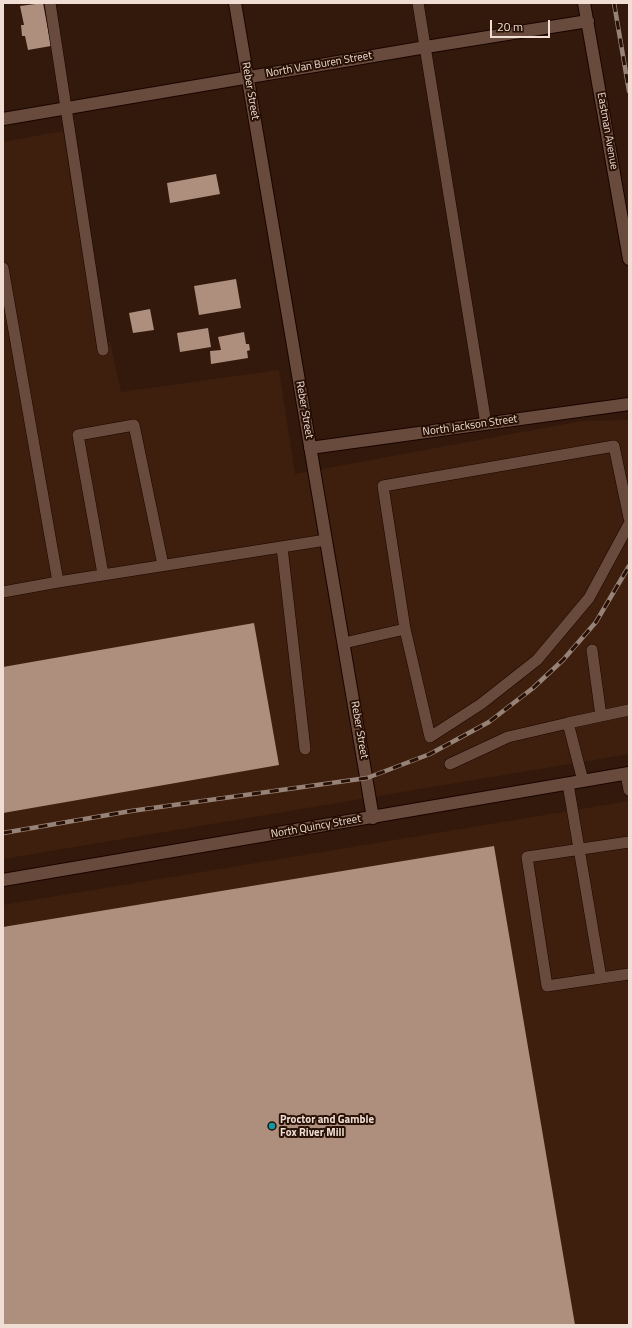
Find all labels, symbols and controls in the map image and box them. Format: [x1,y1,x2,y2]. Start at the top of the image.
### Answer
scale bar [492,12,552,38]
text: 20 m [497,17,523,36]
street label: North Van Buren Street [265,49,373,81]
street label: Reber Street [238,61,262,121]
street label: Eastman Avenue [594,91,620,171]
street label: Reber Street [292,380,316,440]
street label: North Jackson Street [422,413,518,439]
street label: Reber Street [347,700,371,760]
street label: North Quincy Street [270,813,362,841]
place label: Proctor and Gamble Fox River Mill [280,1113,374,1139]
marker: Proctor and Gamble Fox River Mill [267,1121,277,1131]

